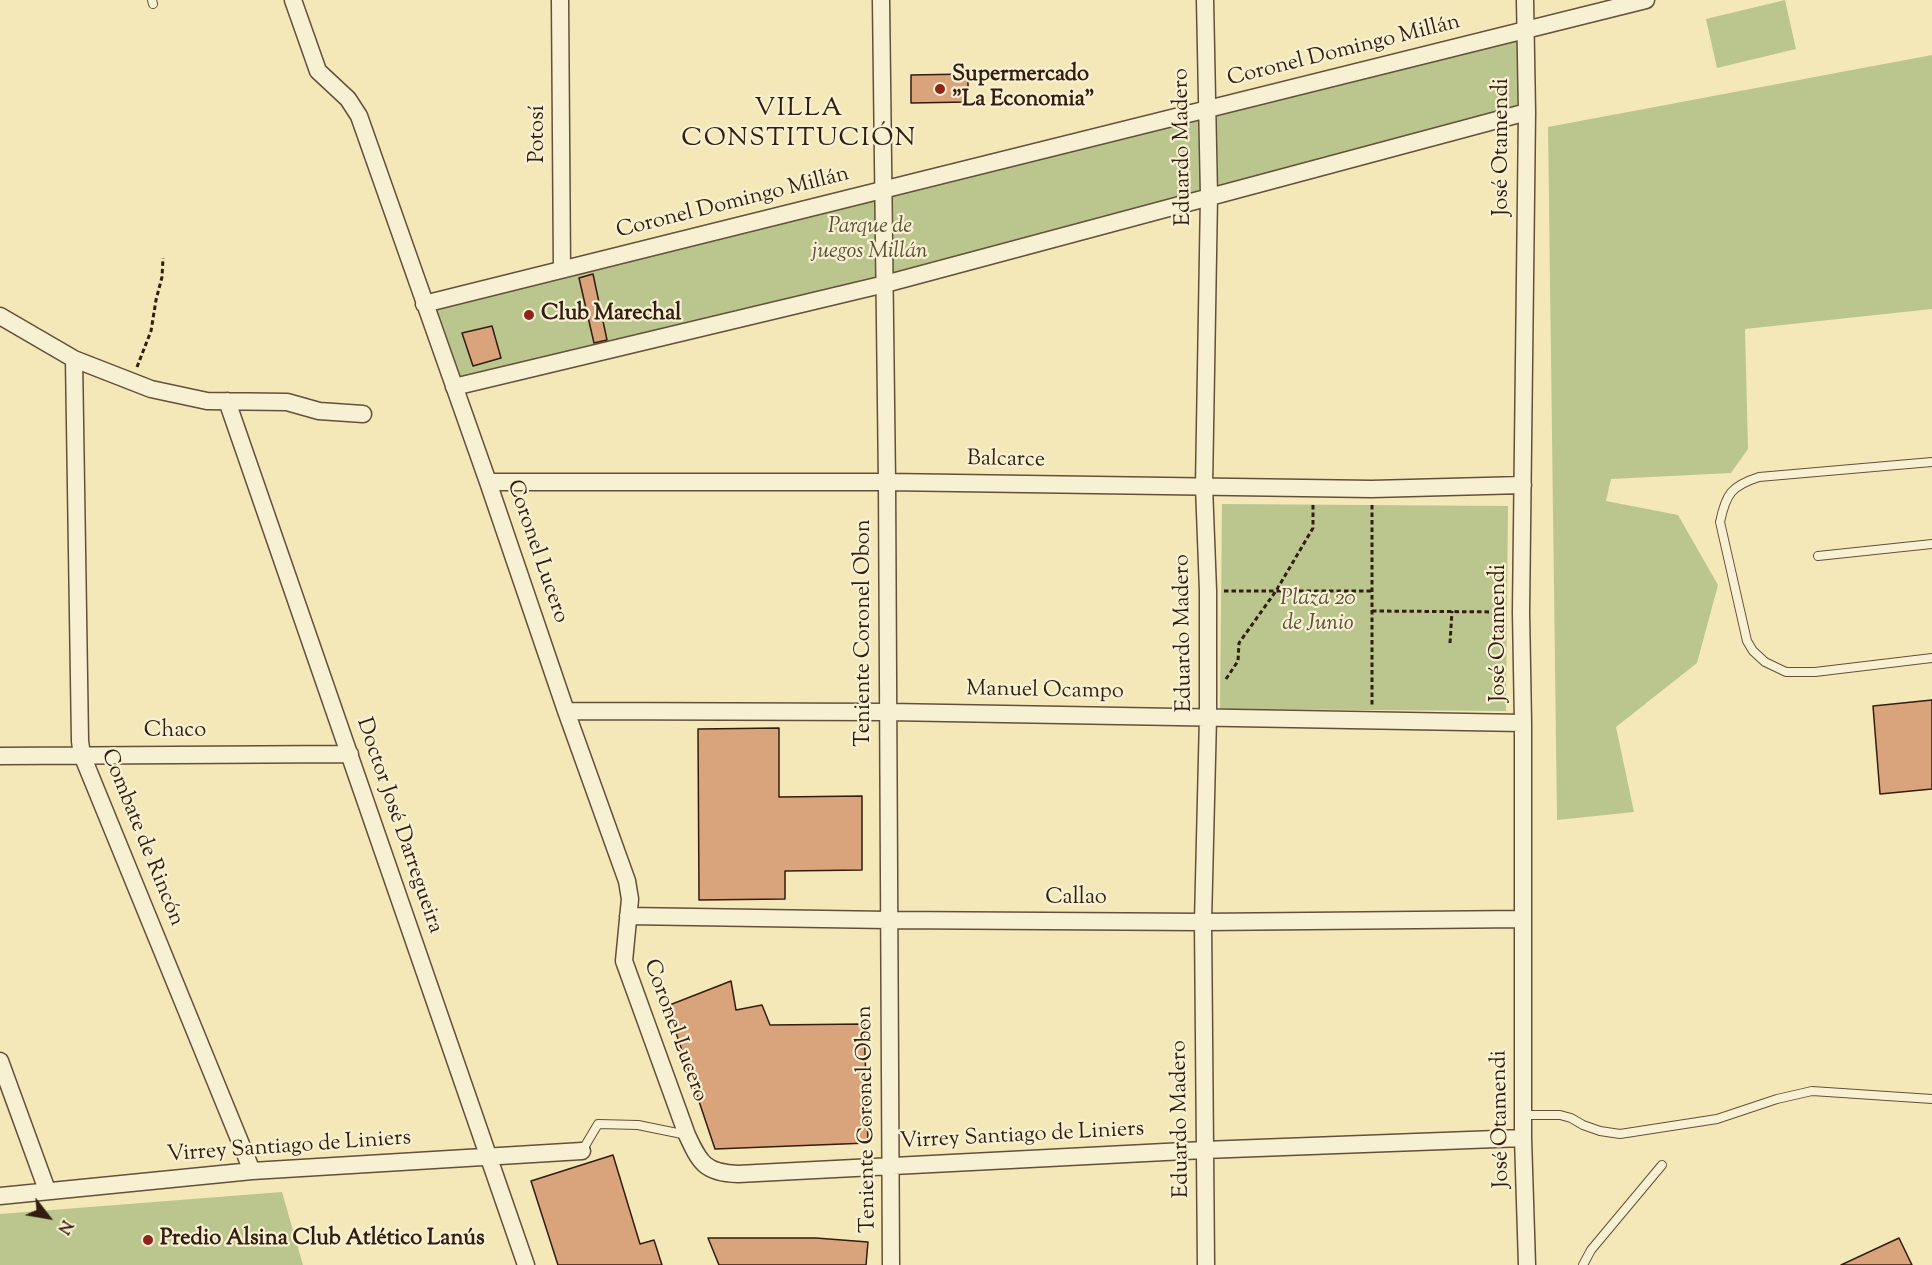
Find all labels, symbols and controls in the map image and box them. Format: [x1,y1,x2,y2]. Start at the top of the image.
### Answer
street label: Coronel Domingo Millán [1225,10,1463,94]
place label: Supermercado "La Economia" [952,63,1095,114]
street label: Eduardo Madero [1169,68,1199,226]
street label: José Otamendi [1490,78,1516,216]
marker: Supermercado "La Economia" [933,82,947,96]
district label: VILLA CONSTITUCIÓN [681,95,917,156]
street label: Potosí [526,105,552,163]
street label: Coronel Domingo Millán [614,162,852,246]
park label: Parque de juegos Millán [812,215,928,266]
place label: Club Marechal [541,302,681,328]
marker: Club Marechal [522,308,536,322]
street label: Balcarce [967,447,1045,475]
street label: Coronel Lucero [499,477,573,627]
street label: Teniente Coronel Obon [852,519,878,747]
street label: Eduardo Madero [1170,554,1200,712]
street label: José Otamendi [1487,564,1513,702]
park label: Plaza 20 de Junio [1280,587,1356,638]
street label: Manuel Ocampo [966,677,1124,707]
street label: Doctor José Darregueira [349,715,447,937]
street label: Chaco [144,719,206,745]
street label: Combate de Rincón [93,746,189,930]
street label: Callao [1045,886,1107,912]
street label: Coronel Lucero [636,956,712,1106]
street label: Teniente Coronel Obon [853,1005,883,1233]
street label: Eduardo Madero [1167,1040,1197,1198]
street label: José Otamendi [1488,1050,1516,1188]
street label: Virrey Santiago de Liniers [899,1117,1145,1157]
street label: Virrey Santiago de Liniers [166,1126,412,1170]
north arrow [18,1187,78,1247]
text: N [51,1215,77,1238]
place label: Predio Alsina Club Atlético Lanús [160,1227,485,1253]
marker: Predio Alsina Club Atlético Lanús [141,1233,155,1247]

